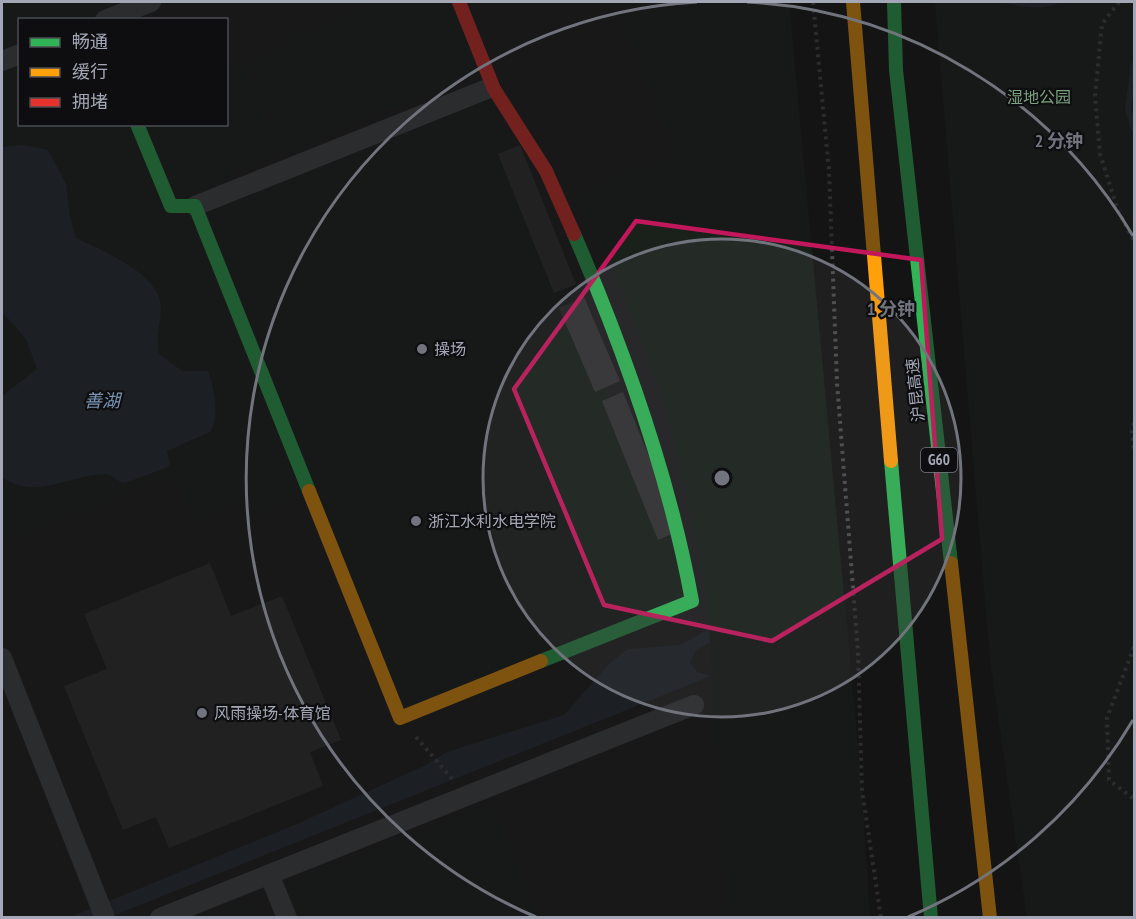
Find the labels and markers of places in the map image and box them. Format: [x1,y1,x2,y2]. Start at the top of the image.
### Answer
place label: 操场 [434,339,466,359]
marker: 操场 [415,342,429,356]
centre of rings [712,468,732,488]
place label: 浙江水利水电学院 [428,511,556,531]
marker: 浙江水利水电学院 [409,514,423,528]
place label: 风雨操场-体育馆 [214,703,331,723]
marker: 风雨操场-体育馆 [195,706,209,720]

